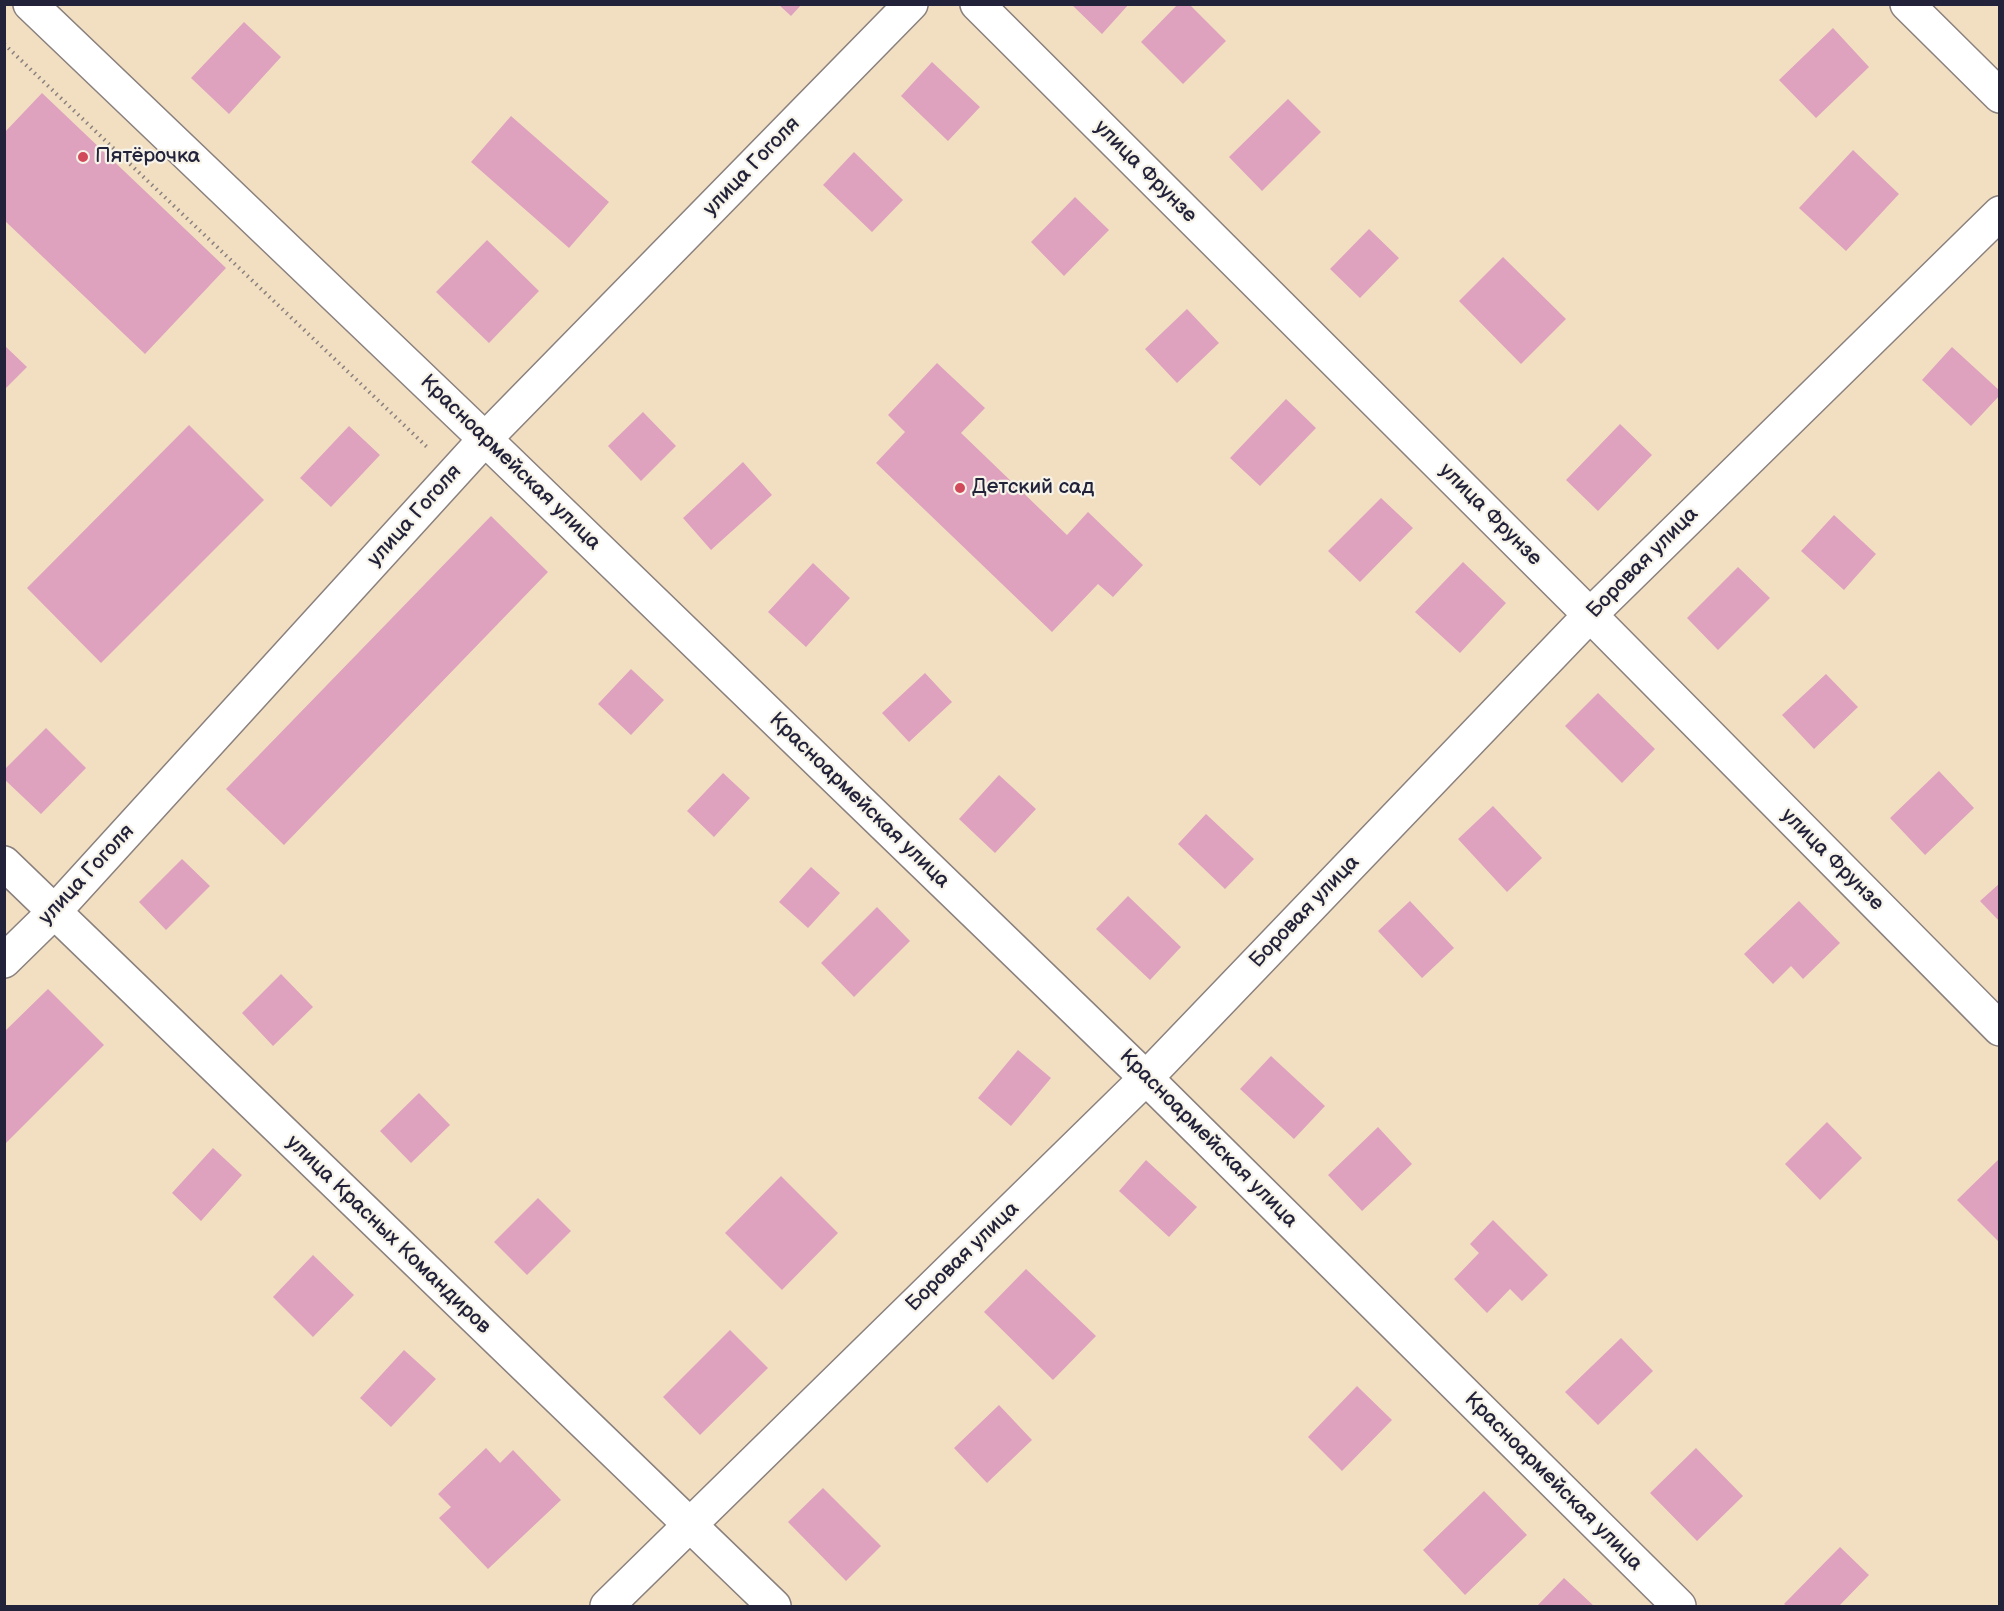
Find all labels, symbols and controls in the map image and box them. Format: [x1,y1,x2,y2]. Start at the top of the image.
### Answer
street label: улица Гоголя [698,112,806,222]
street label: улица Фрунзе [1088,115,1202,229]
place label: Пятёрочка [95,144,200,170]
marker: Пятёрочка [76,150,90,164]
street label: Красноармейская улица [414,370,606,556]
street label: улица Фрунзе [1433,458,1547,572]
street label: улица Гоголя [363,460,467,572]
place label: Детский сад [972,475,1094,501]
marker: Детский сад [953,481,967,495]
street label: Боровая улица [1582,502,1704,624]
street label: Красноармейская улица [763,708,955,894]
street label: улица Фрунзе [1775,803,1889,917]
street label: улица Гоголя [34,819,140,931]
street label: Боровая улица [1245,850,1365,974]
street label: Красноармейская улица [1114,1045,1302,1233]
street label: улица Красных Командиров [280,1130,496,1340]
street label: Боровая улица [901,1197,1025,1317]
street label: Красноармейская улица [1459,1388,1647,1576]

